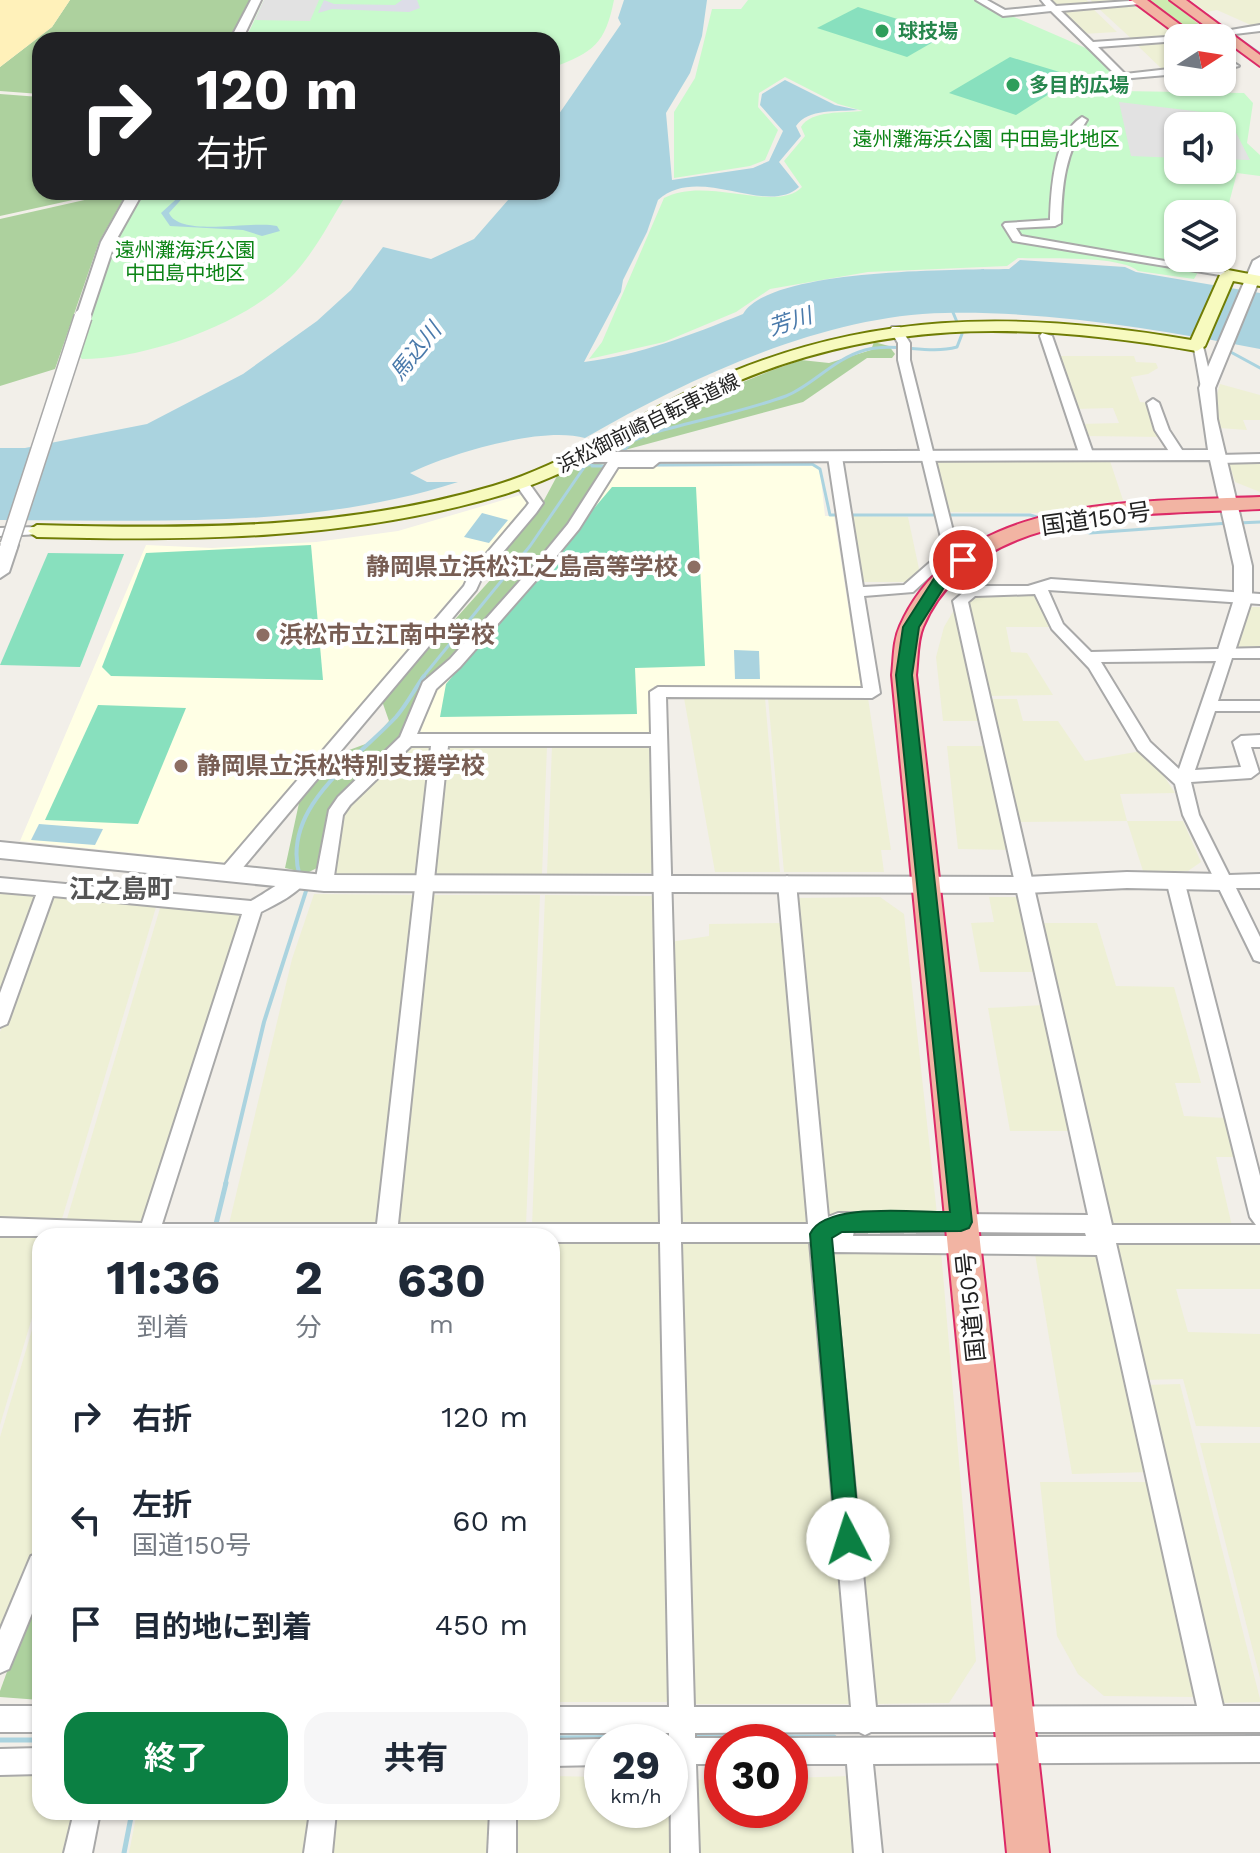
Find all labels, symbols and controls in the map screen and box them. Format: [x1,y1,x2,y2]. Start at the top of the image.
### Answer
place label: 球技場 [898,19,958,43]
marker: 球技場 [873,22,891,40]
north arrow [1164,24,1236,96]
map controls [1164,24,1236,272]
text: 120 m [196,57,358,123]
icon: right [64,64,168,168]
place label: 多目的広場 [1029,73,1129,97]
marker: 多目的広場 [1004,76,1022,94]
button: sound [1164,112,1236,184]
park label: 遠州灘海浜公園 中田島北地区 [853,127,1119,151]
text: 右折 [196,133,268,175]
button: layers [1164,200,1236,272]
park label: 遠州灘海浜公園 中田島中地区 [115,238,255,285]
water label: 芳川 [765,302,817,340]
water label: 馬込川 [385,316,447,385]
street label: 浜松御前崎自転車道線 [553,368,743,478]
street label: 国道150号 [1039,497,1153,541]
pin [929,526,997,594]
icon: arrive [941,538,985,582]
place label: 静岡県立浜松江之島高等学校 [366,553,678,581]
marker: 静岡県立浜松江之島高等学校 [685,558,703,576]
place label: 浜松市立江南中学校 [279,621,495,649]
marker: 浜松市立江南中学校 [254,626,272,644]
place label: 静岡県立浜松特別支援学校 [197,752,485,780]
marker: 静岡県立浜松特別支援学校 [172,757,190,775]
district label: 江之島町 [69,874,173,904]
text: 11:36 [106,1249,220,1306]
text: 2 [294,1249,323,1306]
street label: 国道150号 [951,1251,991,1363]
text: 630 [397,1252,486,1309]
text: m [429,1309,454,1339]
text: 到着 [137,1312,189,1342]
text: 分 [295,1312,321,1342]
icon: right [64,1394,108,1438]
text: 120 m [441,1399,528,1434]
text: 右折 [132,1401,192,1436]
text: 左折 [132,1487,192,1522]
position arrow [806,1497,890,1581]
icon: left [64,1498,108,1542]
text: 60 m [452,1503,528,1538]
text: 国道150号 [132,1530,251,1560]
icon: arrive [64,1602,108,1646]
text: 450 m [435,1607,528,1642]
text: 目的地に到着 [132,1609,312,1644]
button: 終了 [64,1712,288,1804]
button: 共有 [304,1712,528,1804]
speed limit sign: 30 [704,1724,808,1828]
text: 29 [612,1742,660,1789]
text: km/h [610,1784,662,1808]

